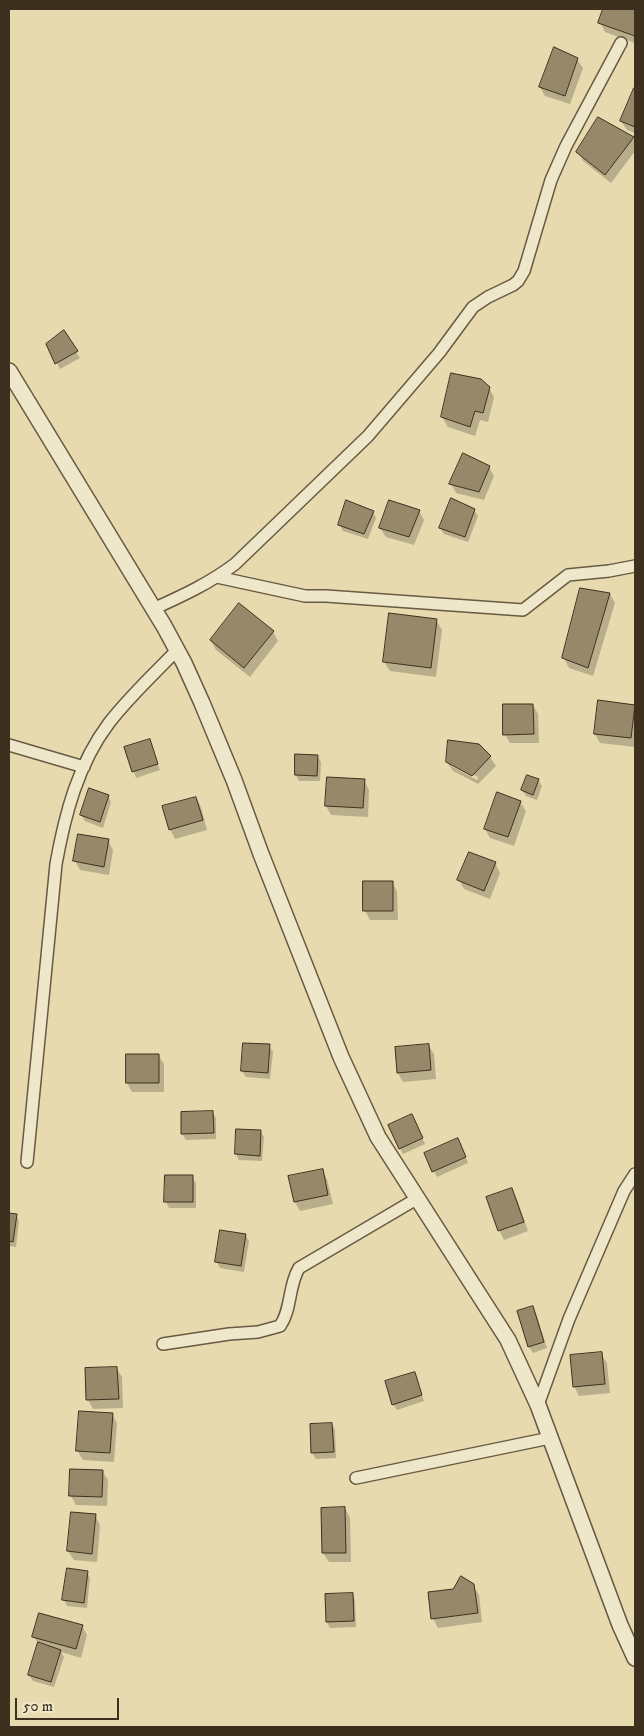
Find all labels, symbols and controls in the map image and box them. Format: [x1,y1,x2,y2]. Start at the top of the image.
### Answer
scale bar [18,1688,121,1720]
text: 50 m [23,1697,53,1716]

